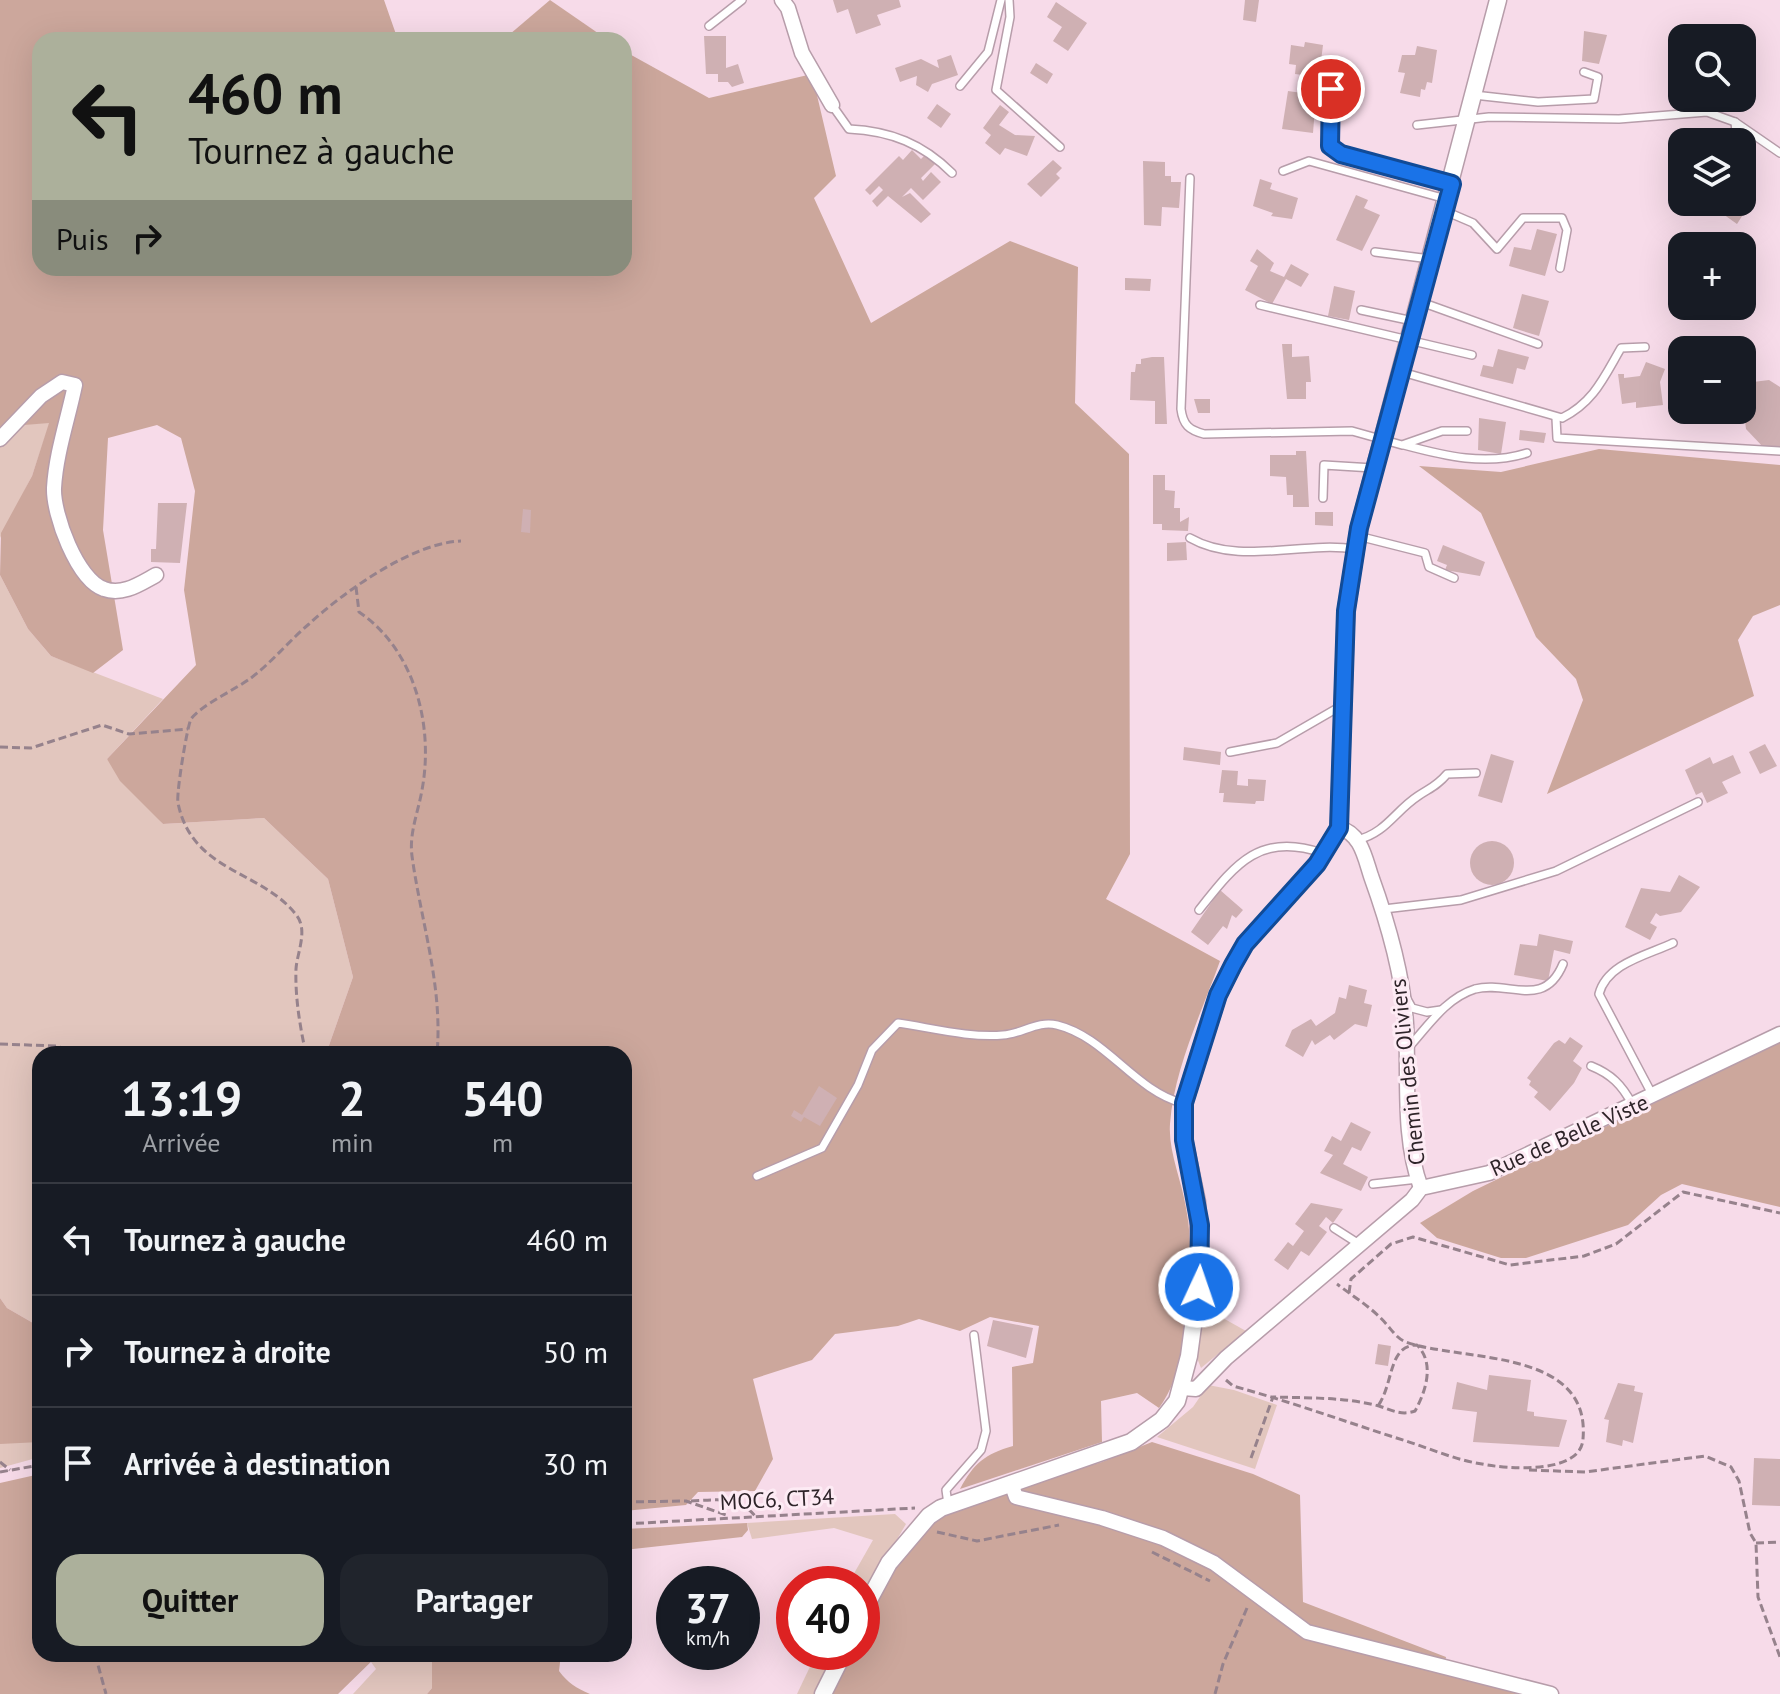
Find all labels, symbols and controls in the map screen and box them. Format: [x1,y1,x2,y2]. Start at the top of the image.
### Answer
map controls [1668,24,1756,424]
button: search [1668,24,1756,112]
pin [1297,55,1365,123]
text: 460 m [188,57,343,129]
icon: left [56,64,160,168]
icon: arrive [1309,67,1353,111]
text: Tournez à gauche [188,127,455,174]
button: layers [1668,128,1756,216]
icon: right [125,216,169,260]
text: Puis [56,219,109,258]
button: + [1668,232,1756,320]
button: − [1668,336,1756,424]
street label: Chemin des Oliviers [1383,977,1431,1167]
text: 13:19 [121,1067,242,1129]
text: 2 [338,1067,366,1129]
text: 540 [462,1067,543,1129]
street label: Rue de Belle Viste [1486,1088,1652,1182]
text: Arrivée [142,1126,221,1159]
text: min [331,1126,373,1159]
text: m [492,1126,513,1159]
icon: left [56,1217,100,1261]
text: Tournez à gauche [124,1220,346,1259]
text: 460 m [527,1220,608,1259]
position arrow [1157,1245,1241,1329]
icon: right [56,1329,100,1373]
text: Tournez à droite [124,1332,331,1371]
text: 50 m [543,1332,608,1371]
icon: arrive [56,1441,100,1485]
text: Arrivée à destination [124,1444,391,1483]
text: 30 m [543,1444,608,1483]
street label: MOC6, CT34 [719,1482,835,1516]
button: Quitter [56,1554,324,1646]
button: Partager [340,1554,608,1646]
speed limit sign: 40 [776,1566,880,1670]
text: 37 [685,1582,731,1634]
text: km/h [686,1625,730,1651]

